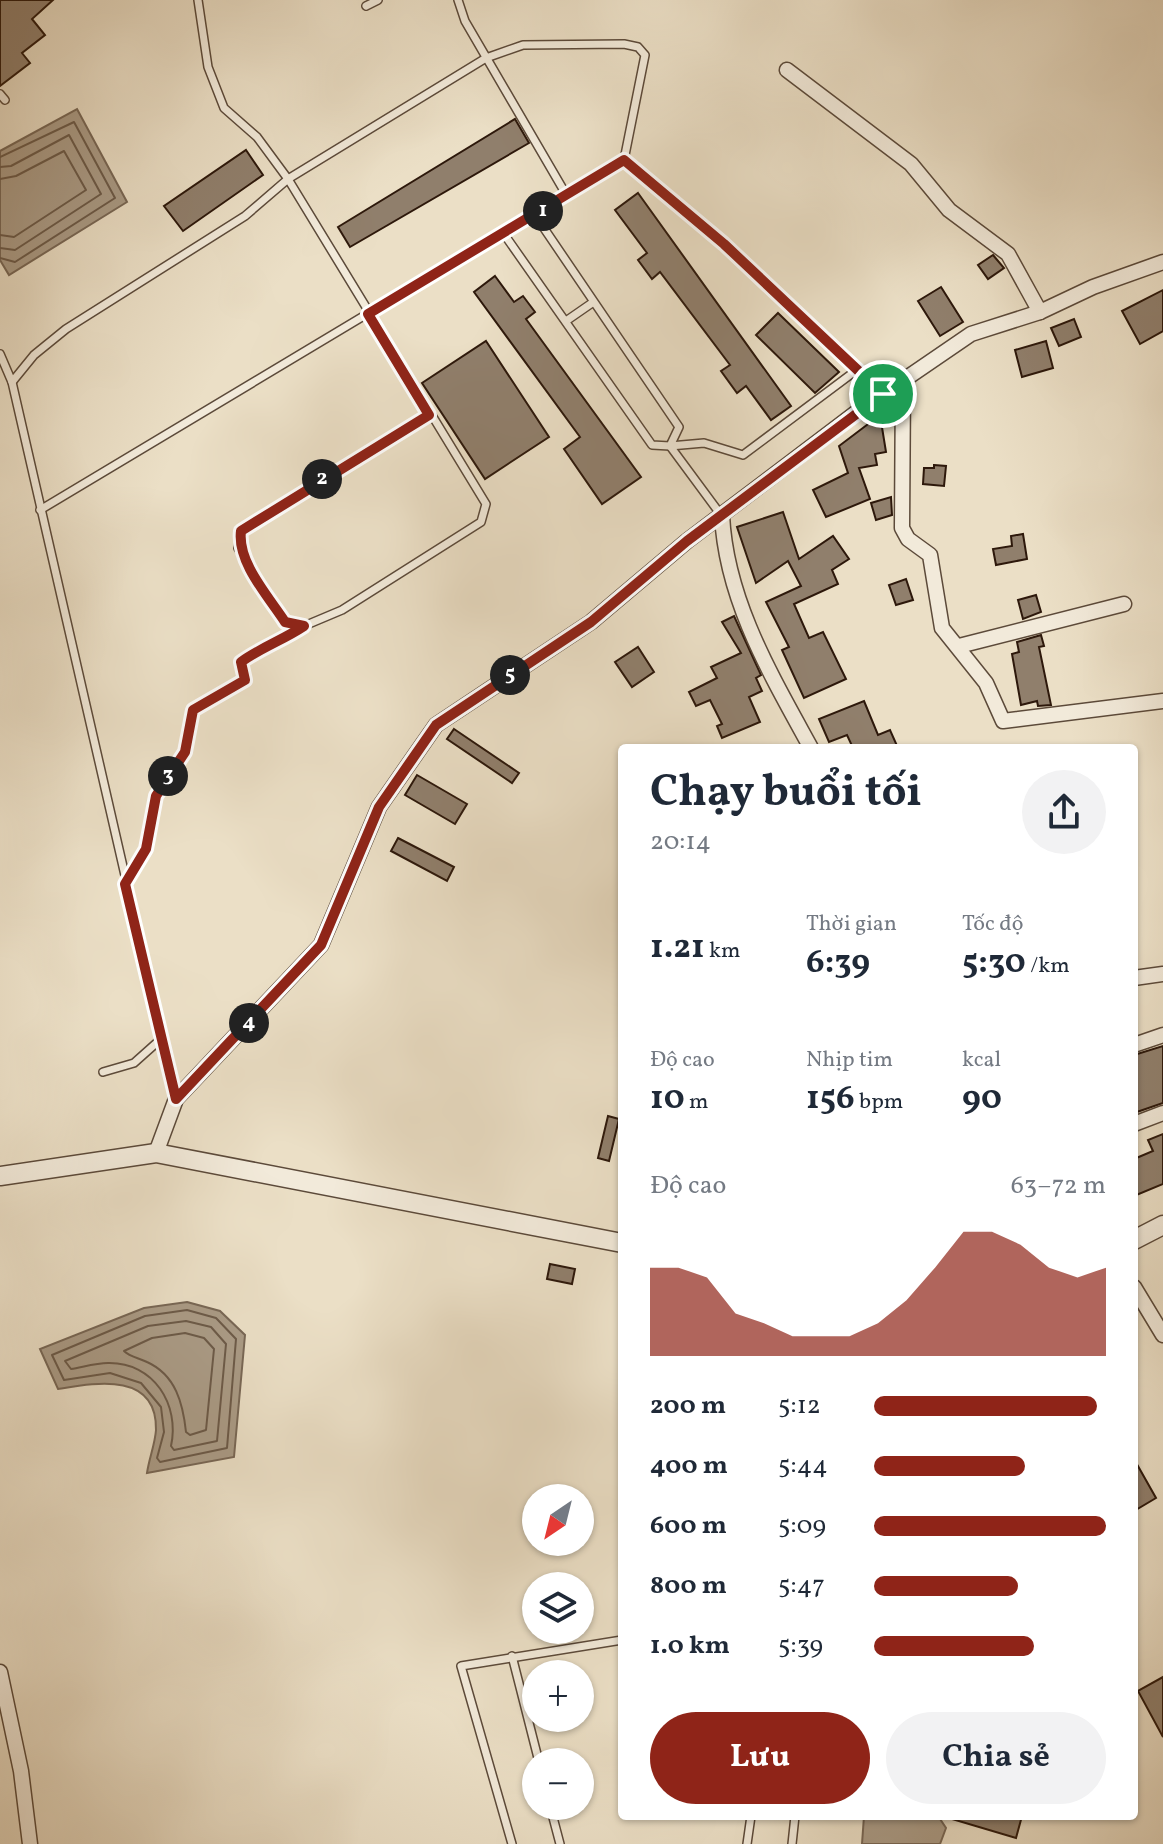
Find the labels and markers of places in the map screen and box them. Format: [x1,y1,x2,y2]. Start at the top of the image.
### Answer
pin: 1 [523,191,563,231]
pin [849,360,917,428]
pin: 2 [302,459,342,499]
pin: 5 [490,655,530,695]
pin: 3 [148,756,188,796]
pin: 4 [229,1003,269,1043]

